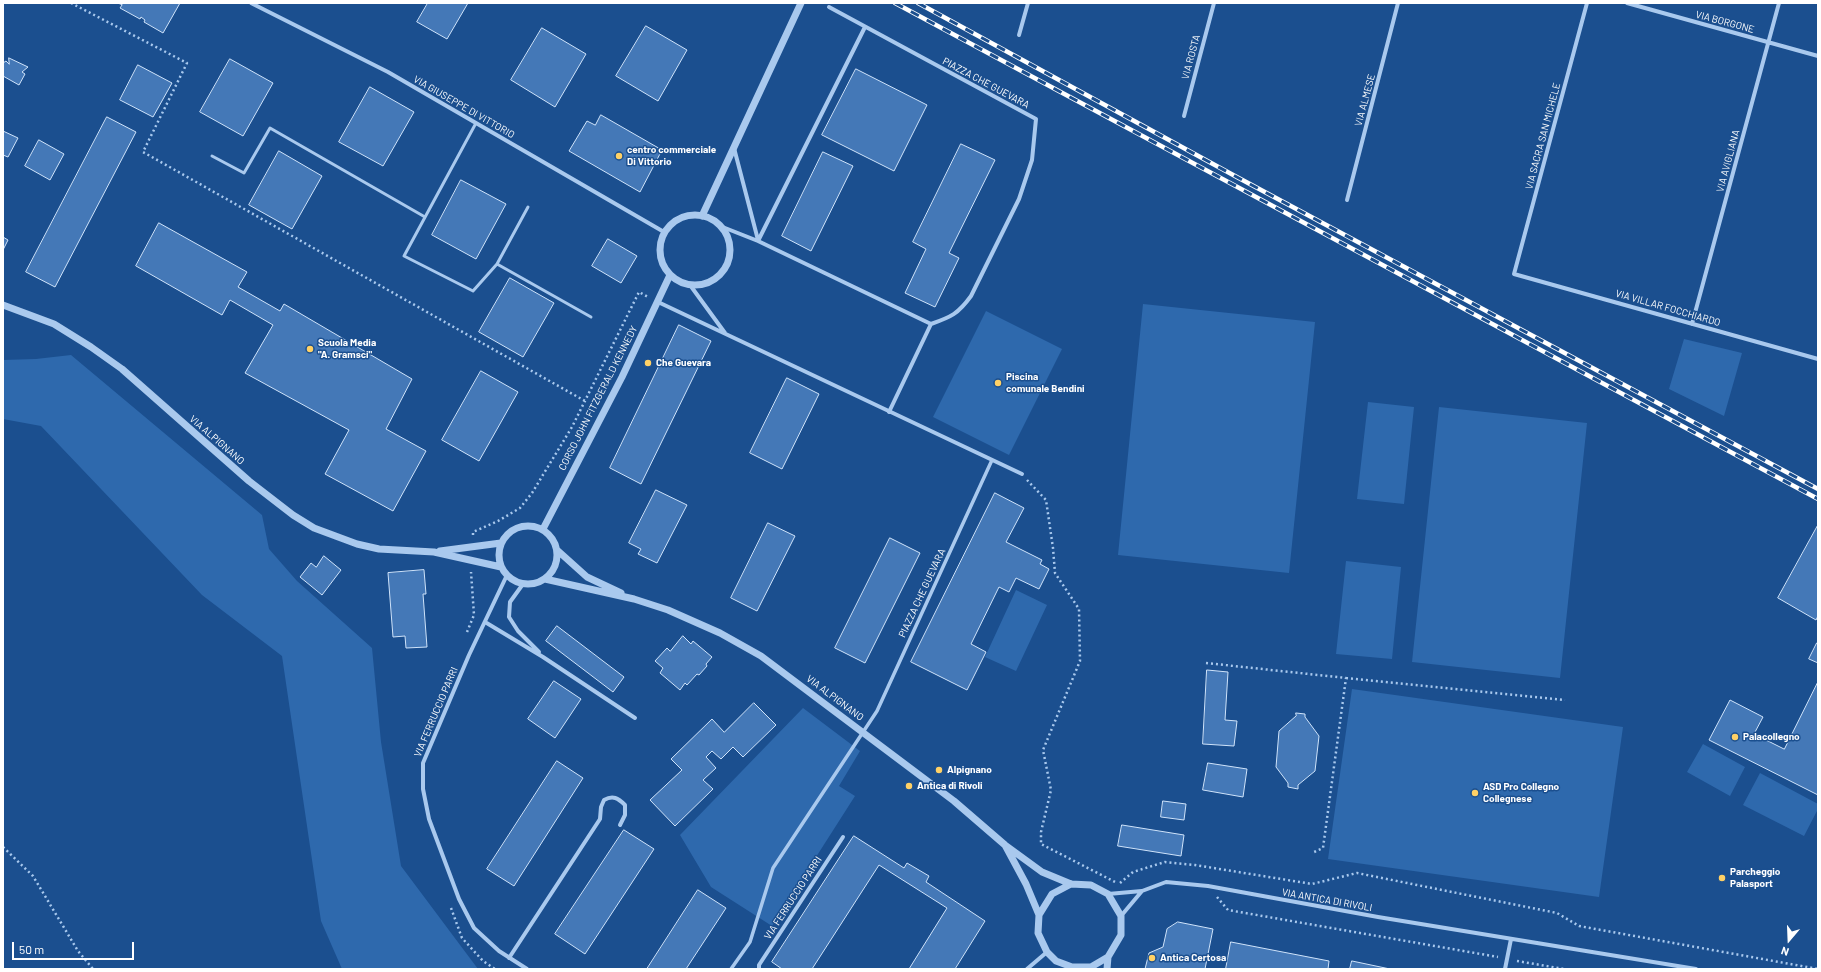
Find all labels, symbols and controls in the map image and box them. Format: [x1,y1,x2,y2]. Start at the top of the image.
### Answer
street label: VIA BORGONE [1694,8,1756,36]
street label: VIA ROSTA [1179,33,1203,81]
street label: PIAZZA CHE GUEVARA [940,55,1032,111]
street label: VIA GIUSEPPE DI VITTORIO [411,73,517,141]
street label: VIA ALMESE [1352,73,1378,127]
street label: VIA SACRA SAN MICHELE [1523,81,1563,191]
street label: VIA AVIGLIANA [1714,129,1742,193]
place label: centro commerciale Di Vittorio [627,144,716,168]
marker: centro commerciale Di Vittorio [614,151,624,161]
street label: VIA VILLAR FOCCHIARDO [1614,287,1722,329]
street label: CORSO JOHN FITZGERALD KENNEDY [556,324,640,472]
place label: Scuola Media "A. Gramsci" [318,337,376,360]
marker: Scuola Media "A. Gramsci" [305,344,315,354]
place label: Che Guevara [656,357,711,369]
marker: Che Guevara [643,358,653,368]
place label: Piscina comunale Bendini [1006,371,1085,394]
marker: Piscina comunale Bendini [993,378,1003,388]
street label: VIA ALPIGNANO [187,413,247,467]
street label: PIAZZA CHE GUEVARA [896,547,948,639]
street label: VIA FERRUCCIO PARRI [412,665,460,759]
street label: VIA ALPIGNANO [804,673,866,723]
place label: Palacollegno [1743,731,1800,743]
marker: Palacollegno [1730,732,1740,742]
place label: Alpignano [947,764,992,776]
marker: Alpignano [934,765,944,775]
place label: Antica di Rivoli [917,780,983,792]
marker: Antica di Rivoli [904,781,914,791]
place label: ASD Pro Collegno Collegnese [1483,781,1559,804]
marker: ASD Pro Collegno Collegnese [1470,788,1480,798]
street label: VIA FERRUCCIO PARRI [762,854,824,942]
place label: Parcheggio Palasport [1730,866,1780,890]
marker: Parcheggio Palasport [1717,873,1727,883]
street label: VIA ANTICA DI RIVOLI [1281,886,1373,914]
north arrow [1769,920,1809,960]
scale bar [14,934,136,960]
text: 50 m [19,942,44,956]
text: N [1779,944,1791,959]
place label: Antica Certosa [1160,952,1226,964]
marker: Antica Certosa [1147,953,1157,963]

